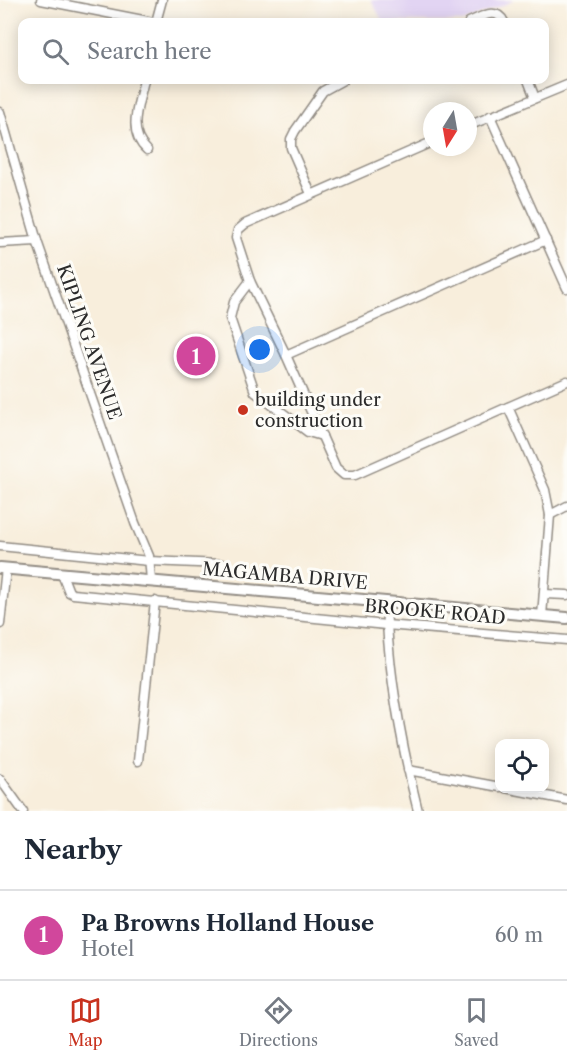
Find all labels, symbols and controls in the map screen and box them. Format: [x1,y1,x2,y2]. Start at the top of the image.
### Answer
search box [18,18,549,84]
icon: search [39,35,72,68]
text: Search here [87,38,212,65]
north arrow [423,102,477,156]
street label: KIPLING AVENUE [52,261,126,423]
pin: 1 [176,334,216,378]
your location [245,335,274,364]
place label: building under construction [255,389,381,432]
marker: building under construction [236,403,250,417]
street label: MAGAMBA DRIVE [201,558,369,594]
street label: BROOKE ROAD [363,595,507,629]
map controls [495,739,549,793]
button: locate [495,739,549,793]
text: Nearby [24,834,122,866]
text: Pa Browns Holland House [81,910,374,937]
text: 1 [39,923,48,947]
text: 60 m [495,923,543,947]
text: Hotel [81,937,134,961]
tab: Map [68,994,103,1050]
tab: Directions [239,994,318,1050]
tab: Saved [454,994,499,1050]

